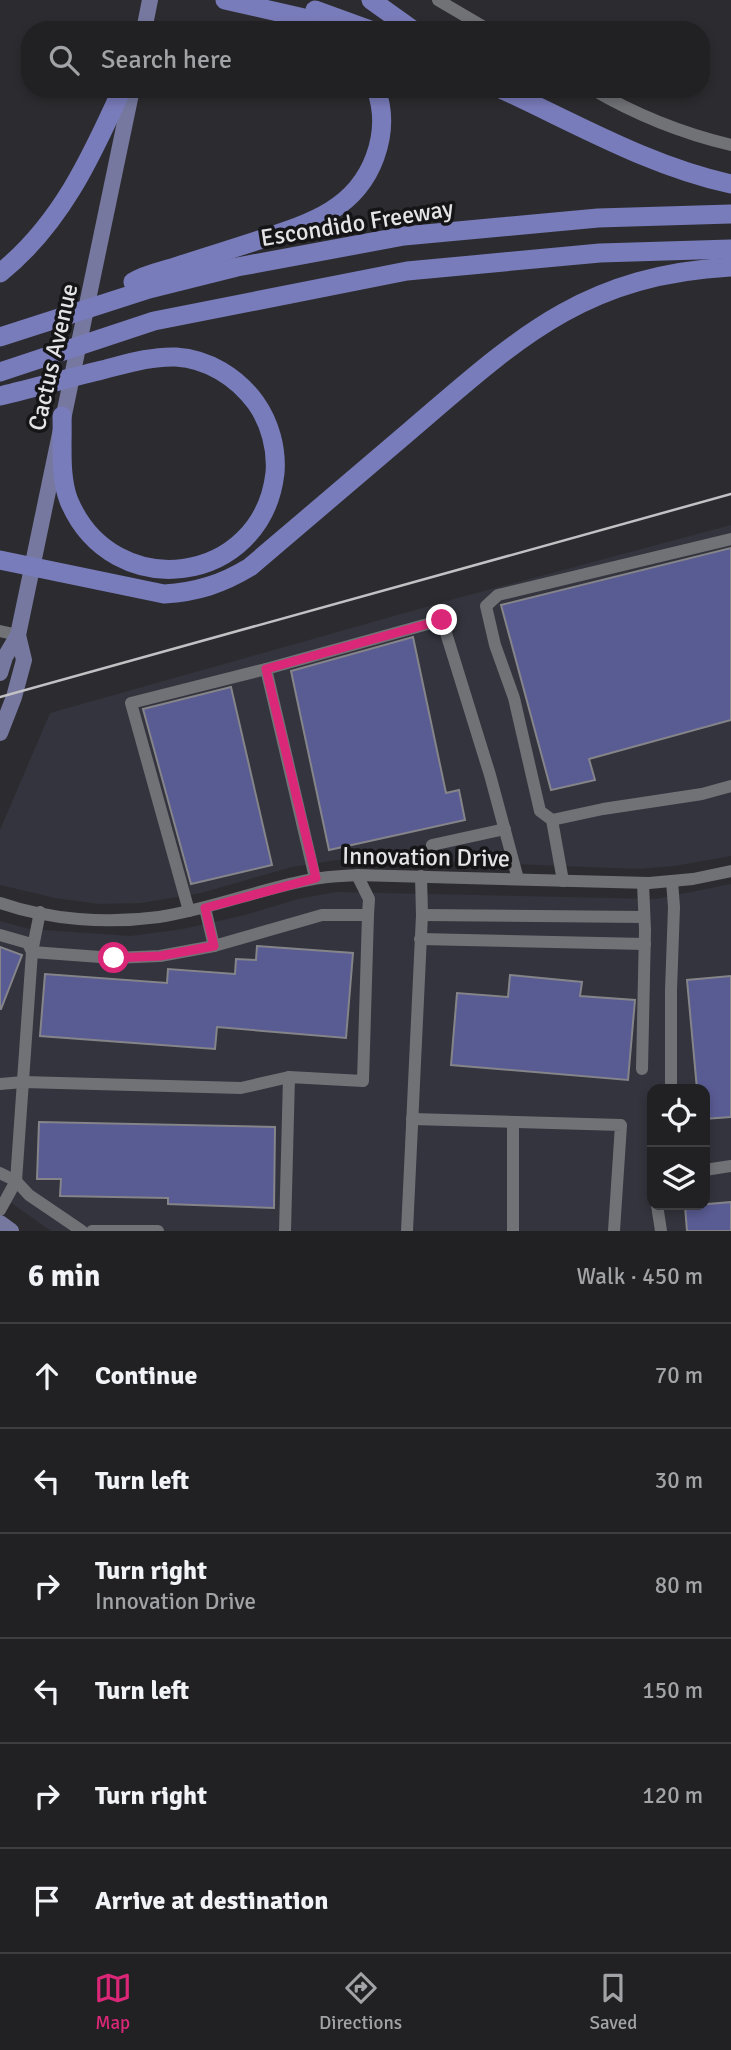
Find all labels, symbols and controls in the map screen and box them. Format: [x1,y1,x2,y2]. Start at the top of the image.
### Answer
search box [21,21,710,98]
icon: search [45,41,83,79]
text: Search here [101,44,232,76]
street label: Escondido Freeway [258,193,456,253]
street label: Cactus Avenue [22,280,84,434]
route end [426,604,457,635]
street label: Innovation Drive [342,841,510,873]
route start [98,942,129,973]
map controls [647,1084,710,1210]
button: locate [647,1084,710,1147]
button: layers [647,1147,710,1210]
text: 6 min [28,1258,100,1295]
text: Walk · 450 m [577,1262,703,1291]
icon: ahead [28,1357,66,1395]
text: Continue [95,1360,197,1392]
text: 70 m [655,1361,703,1390]
icon: left [28,1462,66,1500]
text: Turn left [95,1465,189,1497]
text: 30 m [655,1466,703,1495]
text: Turn right [95,1555,207,1587]
icon: right [28,1567,66,1605]
text: 80 m [655,1571,703,1600]
text: Innovation Drive [95,1587,256,1616]
icon: left [28,1672,66,1710]
text: Turn left [95,1675,189,1707]
text: 150 m [642,1676,703,1705]
icon: right [28,1777,66,1815]
text: Turn right [95,1780,207,1812]
text: 120 m [642,1781,703,1810]
icon: arrive [28,1882,66,1920]
text: Arrive at destination [95,1885,328,1917]
tab: Map [94,1969,132,2035]
tab: Directions [319,1969,402,2035]
tab: Saved [589,1969,637,2035]

